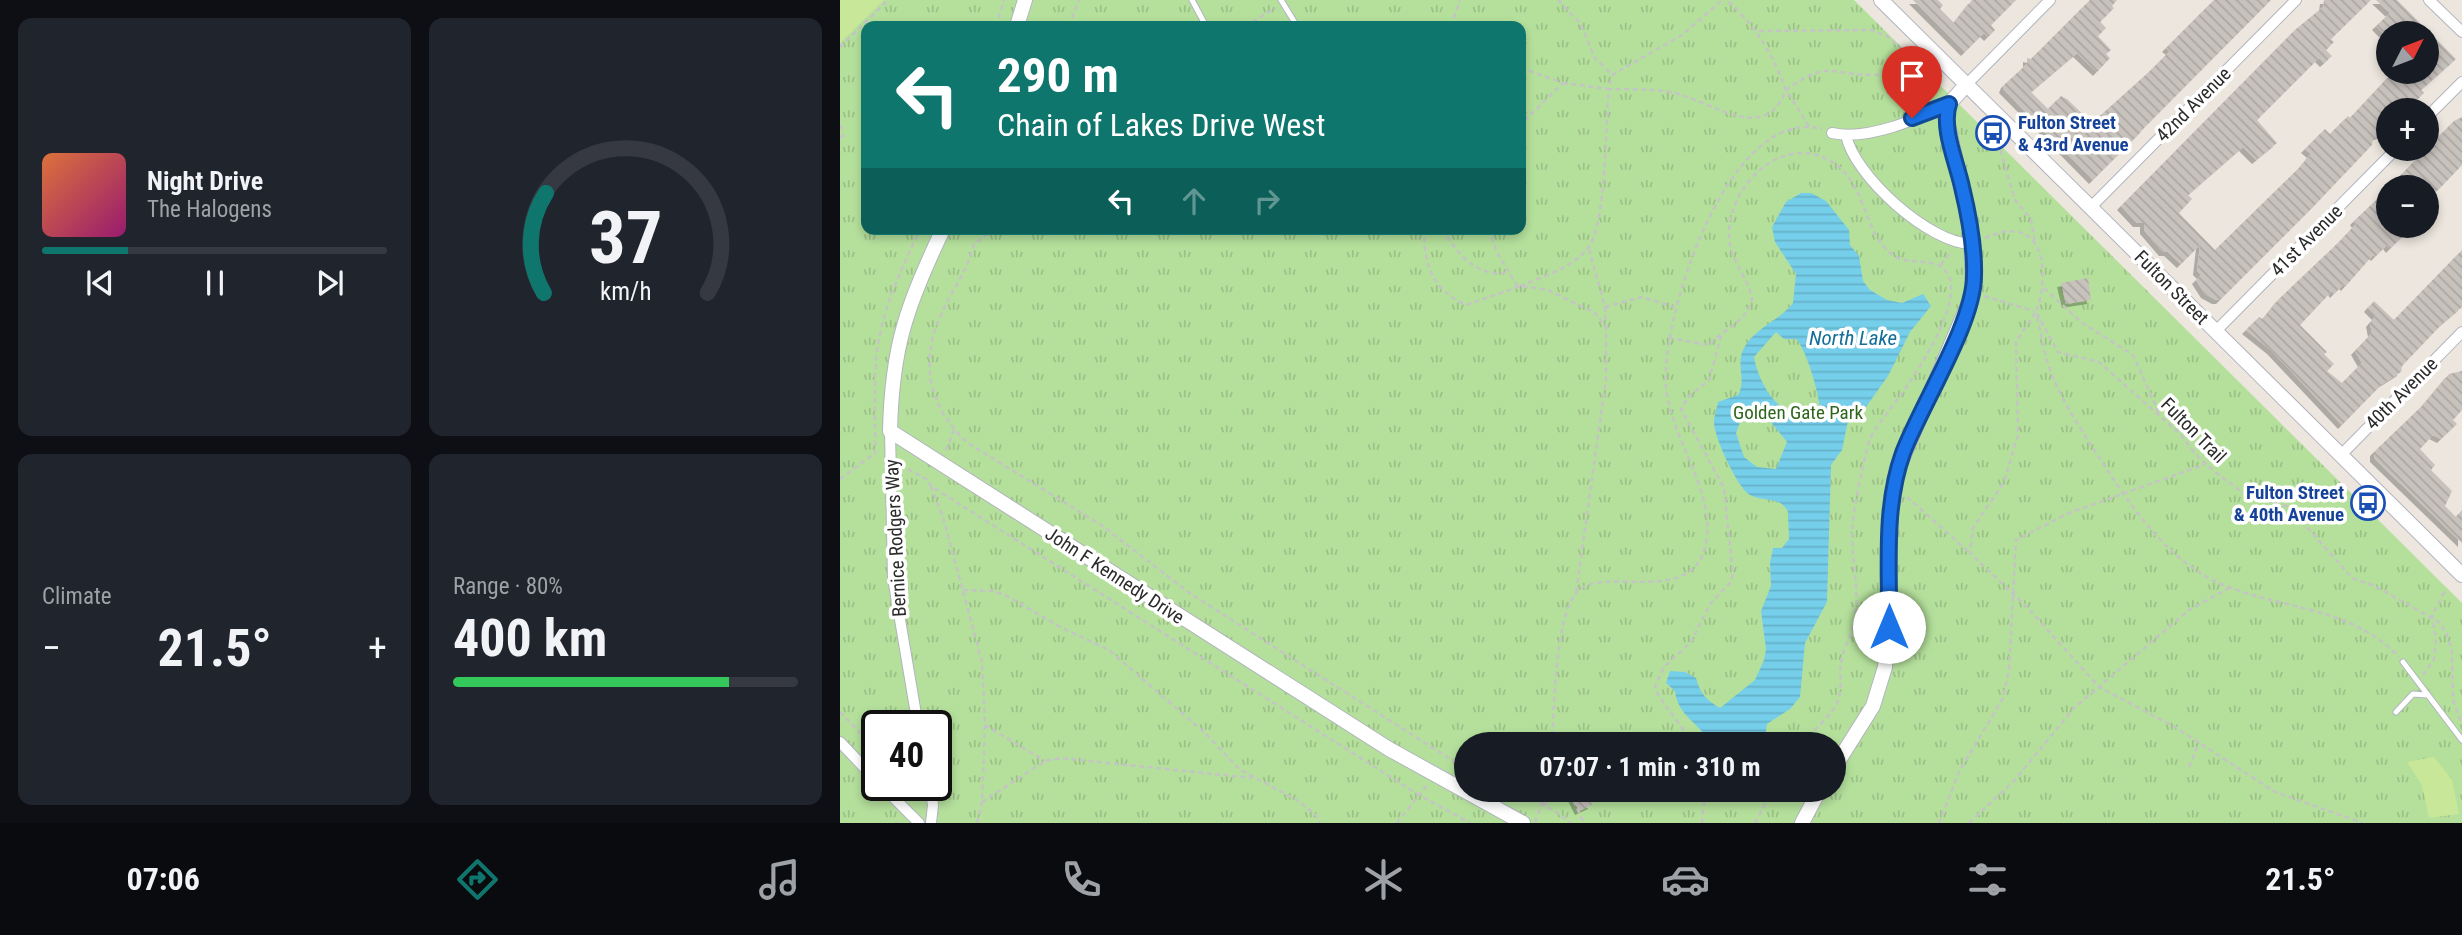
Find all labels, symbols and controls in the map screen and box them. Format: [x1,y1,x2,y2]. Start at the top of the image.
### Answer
north arrow [2376,21,2440,84]
map controls [2376,21,2439,238]
pin [1882,46,1942,118]
text: 290 m [997,47,1119,104]
icon: left [882,49,973,140]
icon: arrive [1893,57,1931,95]
street label: 42nd Avenue [2151,62,2236,147]
button: + [2376,98,2439,161]
text: Chain of Lakes Drive West [997,106,1325,144]
place label: Fulton Street & 43rd Avenue [2018,111,2129,156]
bus stop icon: Fulton Street & 43rd Avenue [1974,114,2012,152]
text: Night Drive [147,166,263,196]
button: − [2376,175,2439,238]
icon: left [1102,182,1140,220]
icon: ahead [1175,182,1213,220]
icon: right [1248,182,1286,220]
text: The Halogens [147,196,272,223]
text: 37 [589,196,662,282]
street label: 41st Avenue [2266,200,2347,281]
street label: Fulton Street [2130,245,2214,329]
icon: previous [81,264,119,302]
icon: pause [196,264,234,302]
icon: next [311,264,349,302]
text: km/h [600,277,651,306]
water label: North Lake [1809,326,1897,350]
street label: 40th Avenue [2360,352,2442,434]
street label: Fulton Trail [2156,393,2231,468]
park label: Golden Gate Park [1733,401,1863,424]
street label: Bernice Rodgers Way [880,458,911,617]
place label: Fulton Street & 40th Avenue [2234,481,2344,526]
bus stop icon: Fulton Street & 40th Avenue [2349,484,2387,522]
street label: John F Kennedy Drive [1041,522,1189,629]
text: Range · 80% [453,573,563,600]
text: Climate [42,583,112,610]
position arrow [1852,590,1926,664]
text: 400 km [453,608,607,669]
text: 21.5° [157,618,272,679]
text: − [42,626,61,670]
text: + [368,626,387,670]
speed limit sign: 40 [861,710,952,801]
text: 07:07 · 1 min · 310 m [1540,752,1760,782]
icon: directions [453,855,502,904]
icon: music [755,855,804,904]
icon: phone [1057,855,1106,904]
icon: climate [1359,855,1408,904]
icon: car [1661,855,1710,904]
icon: filters [1963,855,2012,904]
text: 07:06 [127,860,200,898]
text: 21.5° [2265,860,2335,898]

